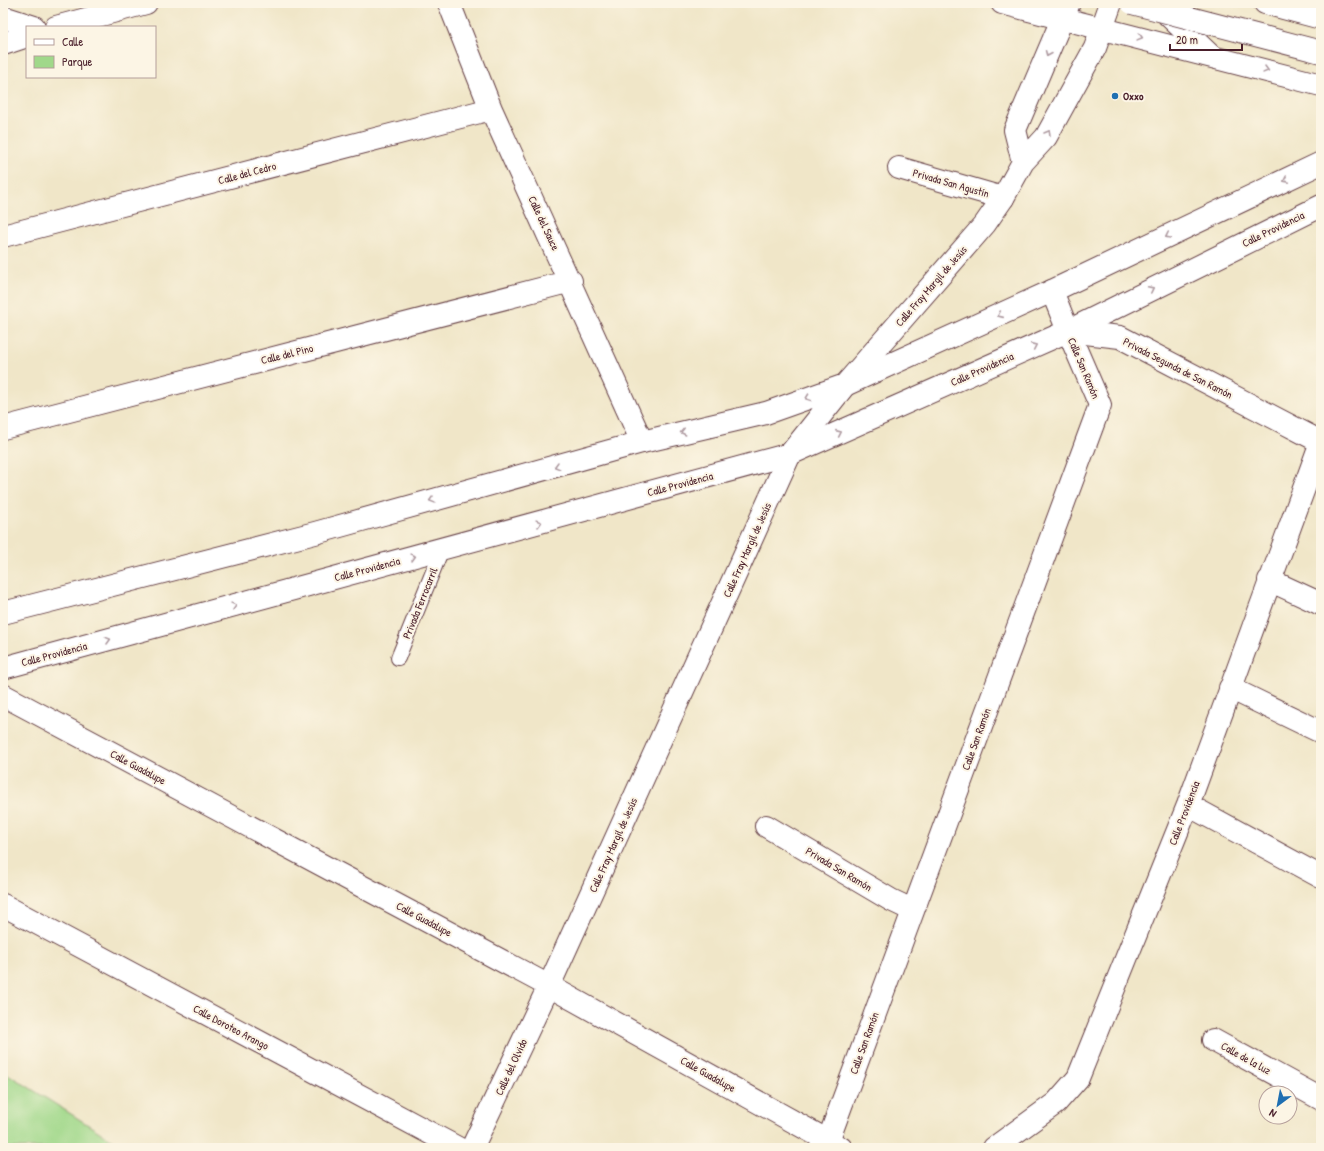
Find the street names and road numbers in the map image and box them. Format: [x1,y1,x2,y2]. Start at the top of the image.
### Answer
street label: Calle del Cedro [216,158,278,187]
street label: Privada San Agustín [911,165,991,201]
street label: Calle del Sauce [525,194,563,253]
street label: Calle Providencia [1240,208,1307,250]
street label: Calle Fray Margil de Jesús [892,243,970,329]
street label: Privada Segunda de San Ramón [1121,334,1235,402]
street label: Calle San Ramón [1065,335,1103,401]
street label: Calle del Pino [259,341,315,367]
street label: Calle Providencia [948,349,1016,389]
street label: Calle Providencia [646,468,715,499]
street label: Calle Fray Margil de Jesús [720,500,774,600]
street label: Calle Providencia [333,553,402,584]
street label: Privada Ferrocarril [399,565,441,641]
street label: Calle Providencia [20,638,89,669]
street label: Calle San Ramón [958,706,994,772]
street label: Calle Guadalupe [108,747,169,788]
street label: Calle Providencia [1165,778,1203,847]
street label: Calle Fray Margil de Jesús [586,795,640,895]
street label: Privada San Ramón [803,844,875,894]
street label: Calle Guadalupe [394,899,455,940]
street label: Calle Doroteo Arango [191,1001,272,1053]
street label: Calle San Ramón [846,1010,882,1076]
street label: Calle del Olvido [492,1036,530,1097]
street label: Calle de la luz [1219,1039,1274,1078]
street label: Calle Guadalupe [678,1053,739,1095]

